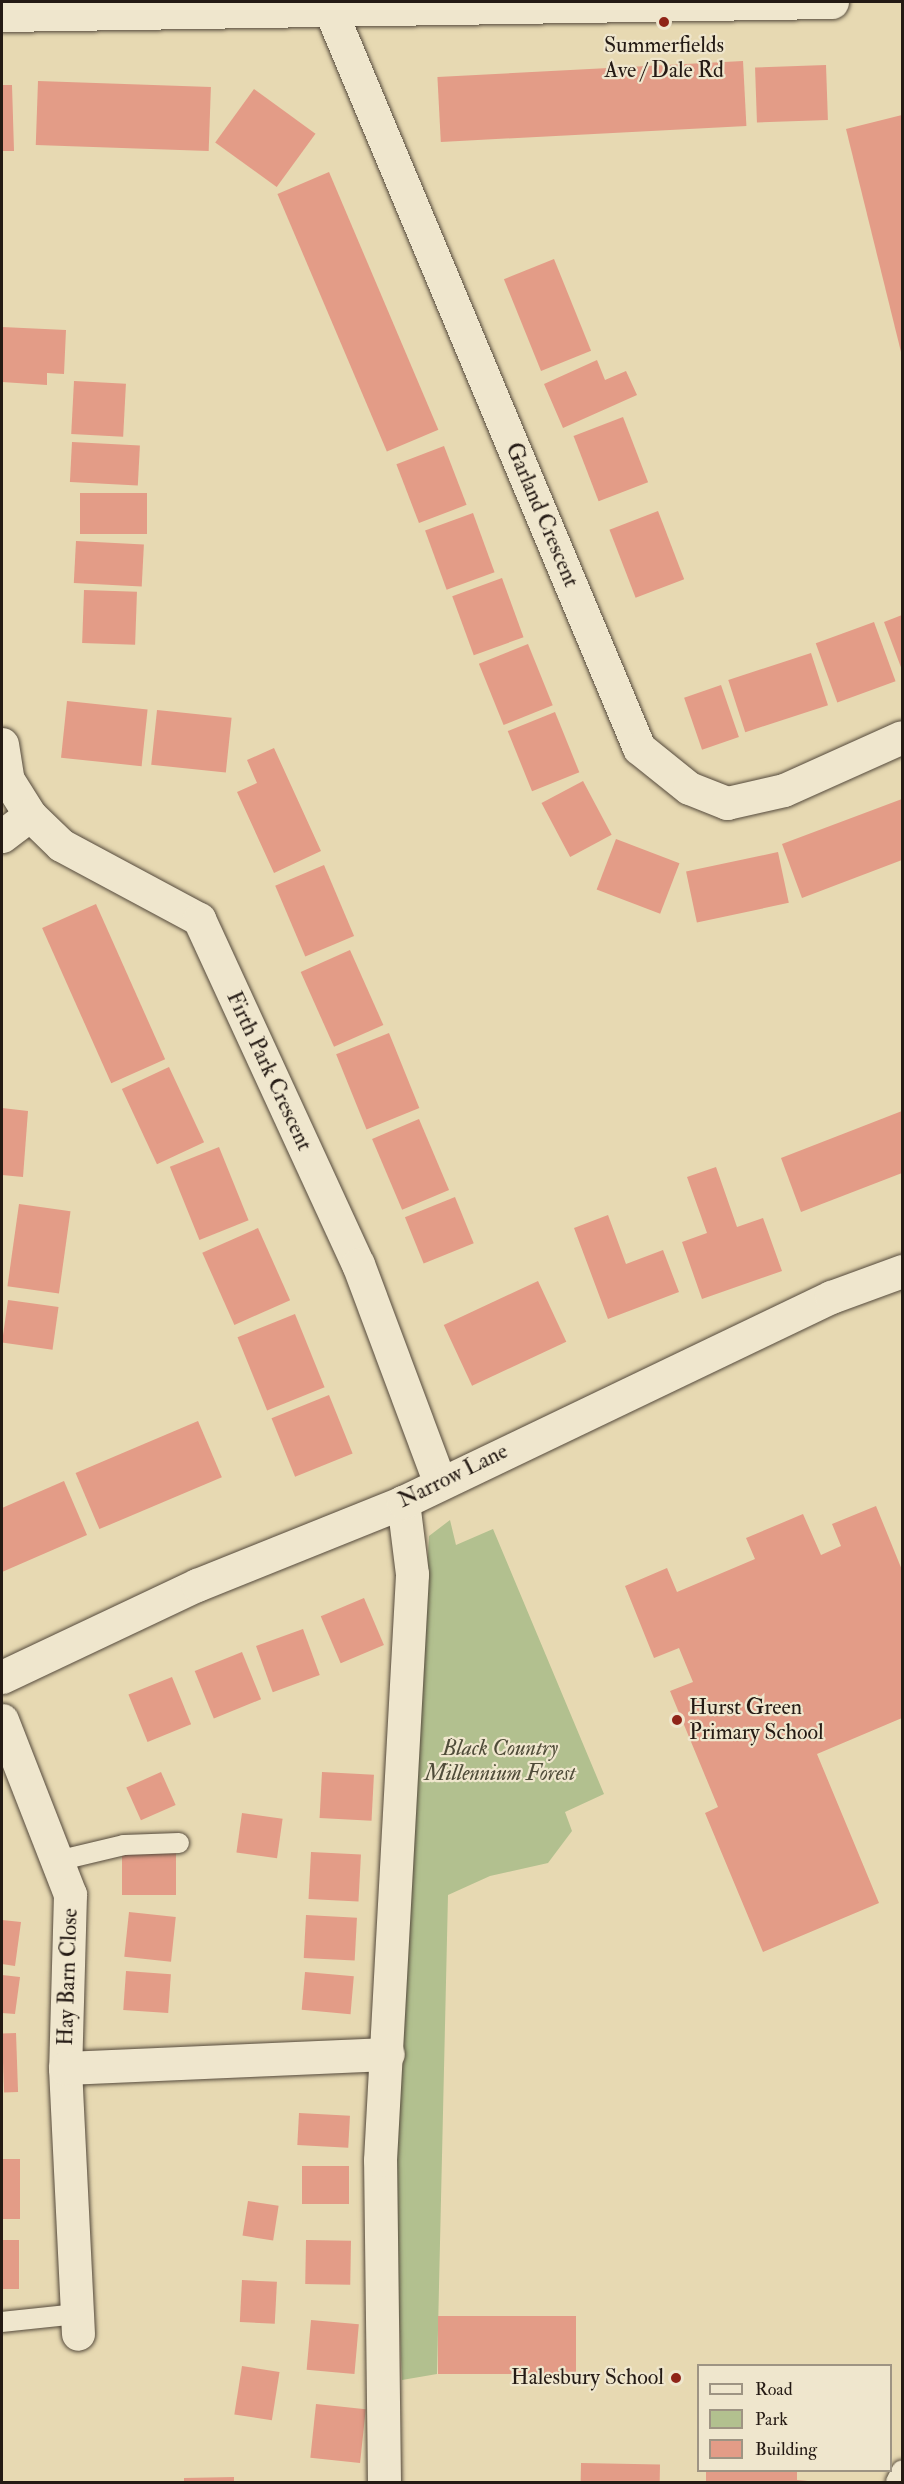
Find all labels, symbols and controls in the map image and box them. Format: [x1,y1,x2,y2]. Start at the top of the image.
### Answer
marker: Summerfields Ave / Dale Rd [657,15,671,29]
place label: Summerfields Ave / Dale Rd [604,32,724,84]
street label: Garland Crescent [500,439,584,591]
street label: Firth Park Crescent [221,987,317,1155]
street label: Narrow Lane [394,1438,512,1514]
place label: Hurst Green Primary School [689,1694,824,1746]
marker: Hurst Green Primary School [670,1713,684,1727]
park label: Black Country Millennium Forest [424,1735,576,1786]
street label: Hay Barn Close [52,1908,84,2046]
legend [697,2364,892,2472]
place label: Halesbury School [511,2365,664,2391]
marker: Halesbury School [669,2371,683,2385]
text: Road [755,2378,793,2401]
text: Park [755,2408,788,2431]
text: Building [755,2438,817,2461]

